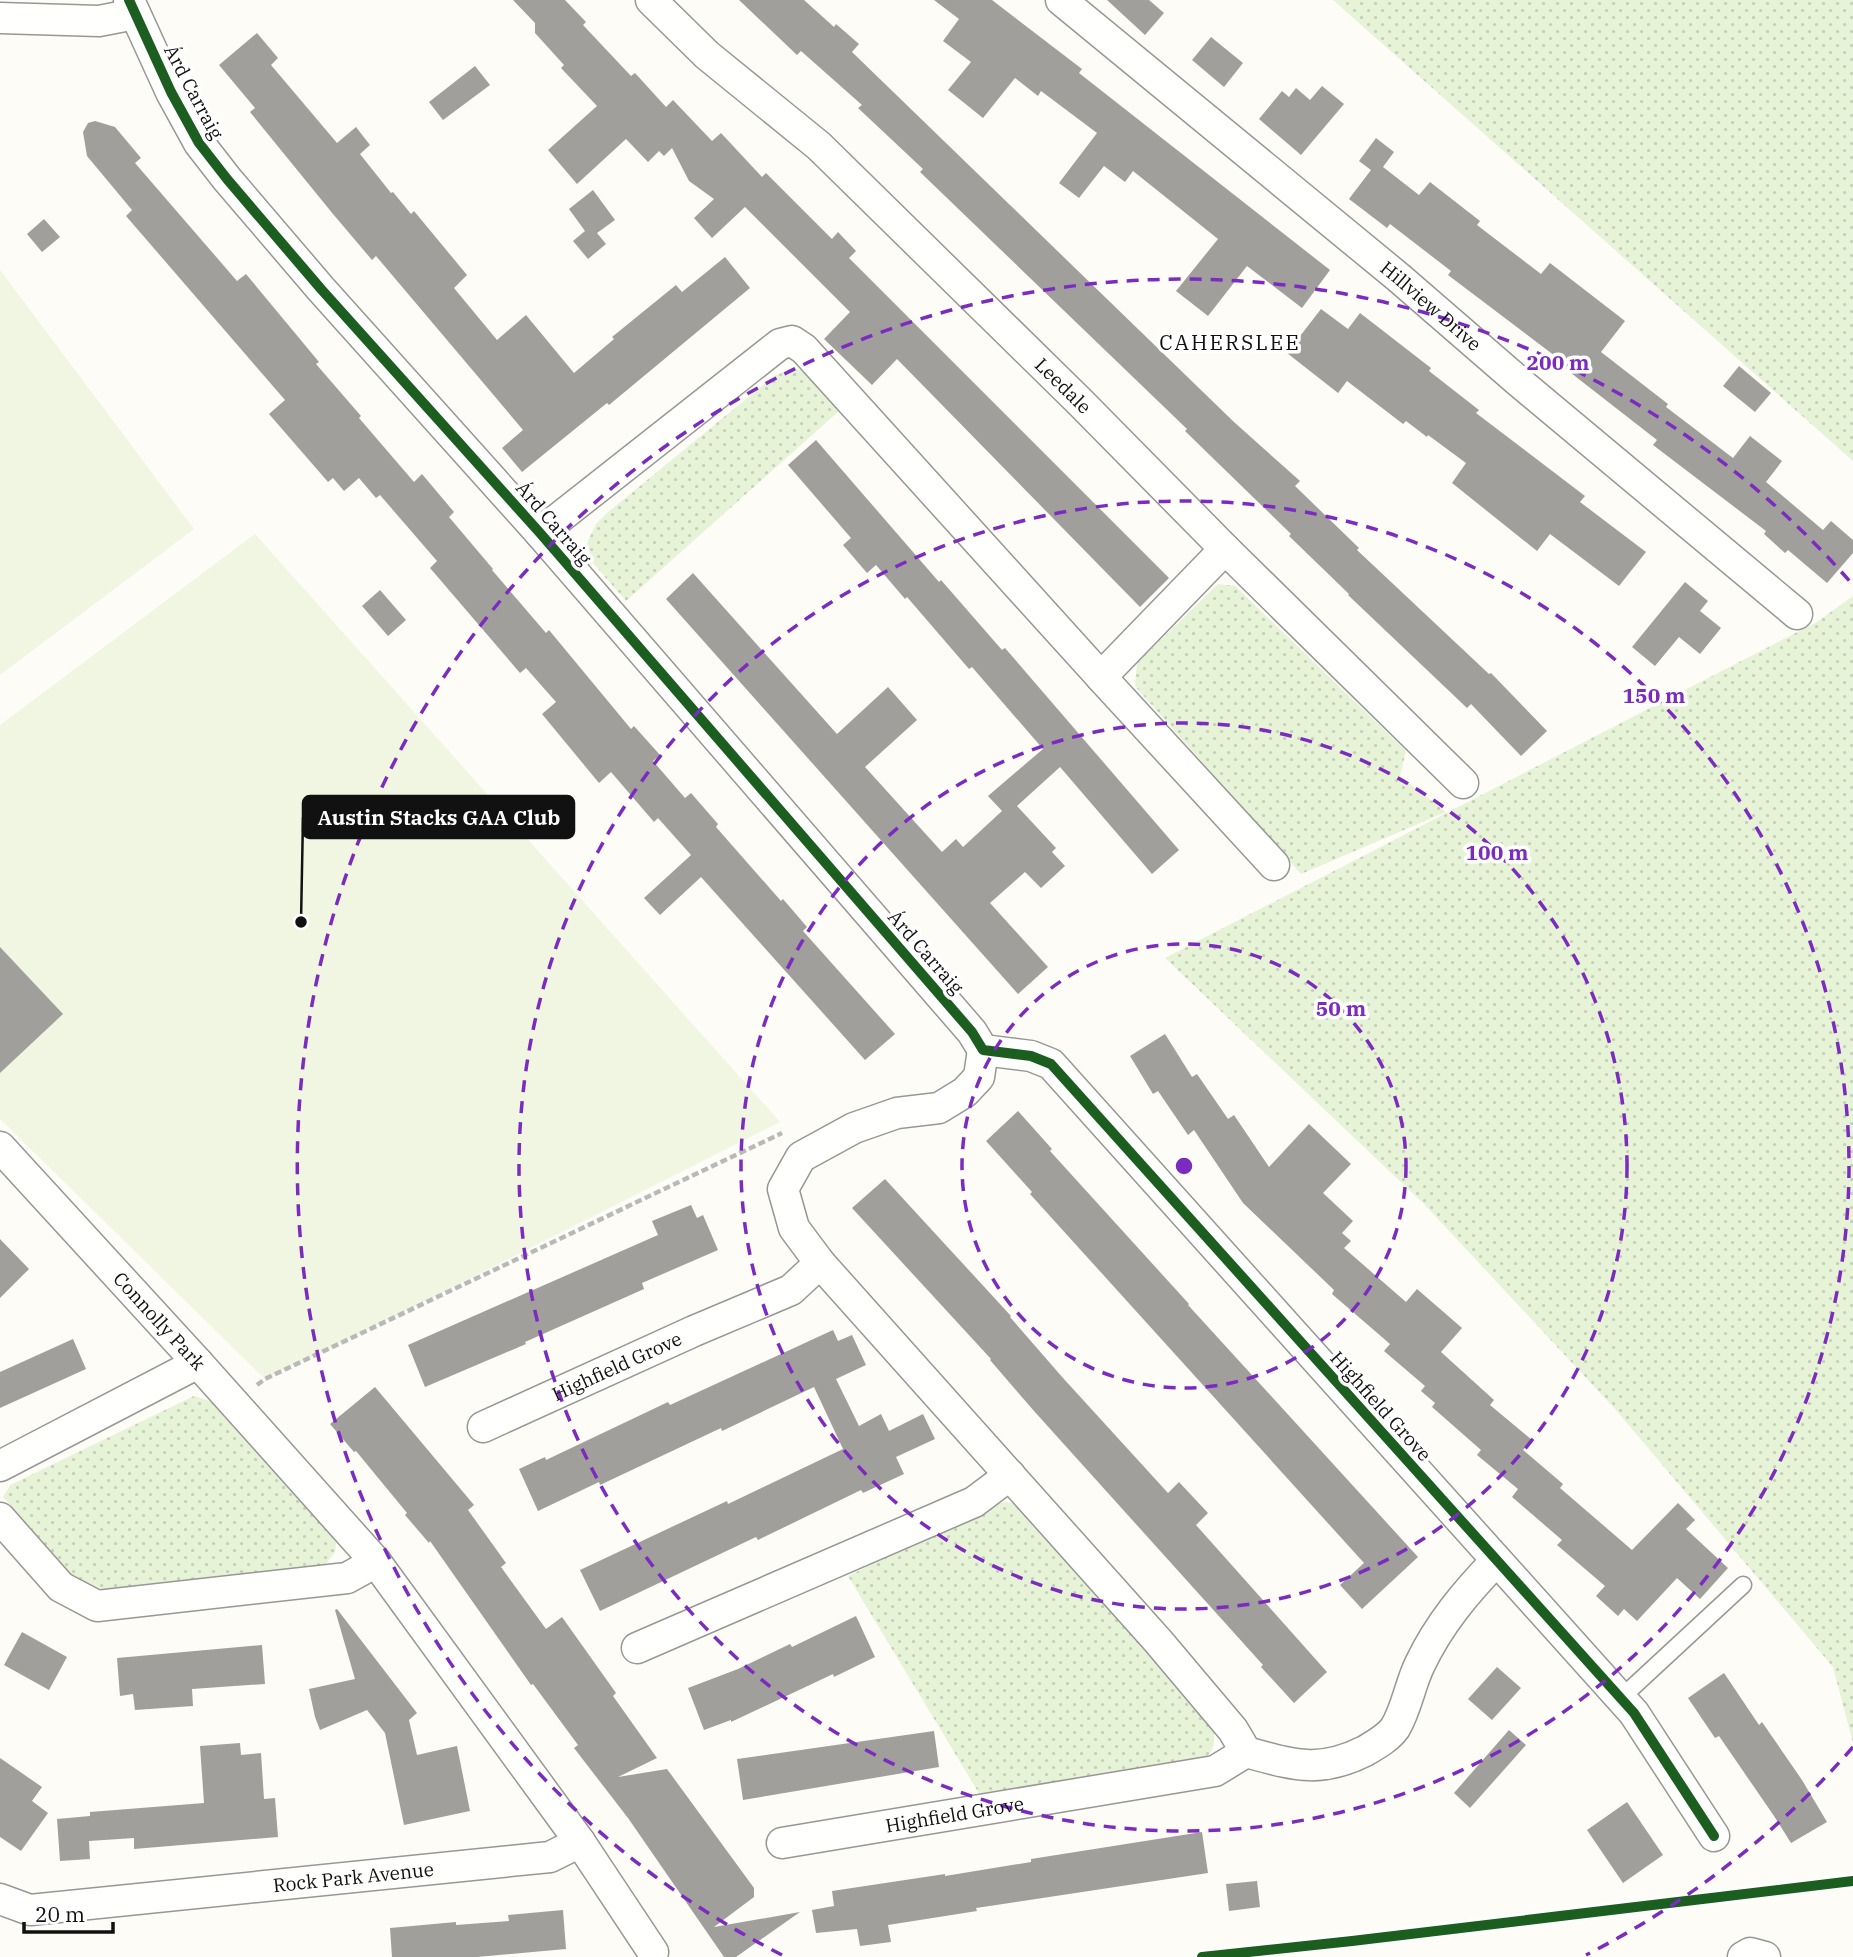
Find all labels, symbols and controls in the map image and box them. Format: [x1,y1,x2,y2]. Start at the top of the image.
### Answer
street label: Árd Carraig [159,41,229,144]
street label: Hillview Drive [1376,256,1487,356]
district label: CAHERSLEE [1159,328,1301,356]
text: 200 m [1526,348,1590,376]
street label: Leedale [1030,353,1097,419]
street label: Árd Carraig [511,476,597,570]
text: 150 m [1622,681,1686,709]
callout: Austin Stacks GAA Club [303,796,574,838]
text: Austin Stacks GAA Club [317,803,561,831]
text: 100 m [1465,838,1529,866]
street label: Árd Carraig [883,905,969,999]
text: 50 m [1316,994,1366,1022]
centre of rings [1172,1154,1196,1178]
street label: Connolly Park [108,1267,211,1375]
street label: Highfield Grove [548,1326,685,1406]
street label: Highfield Grove [1325,1346,1437,1466]
street label: Highfield Grove [884,1791,1026,1838]
street label: Rock Park Avenue [272,1857,435,1897]
scale bar [24,1890,114,1934]
text: 20 m [35,1900,85,1928]

